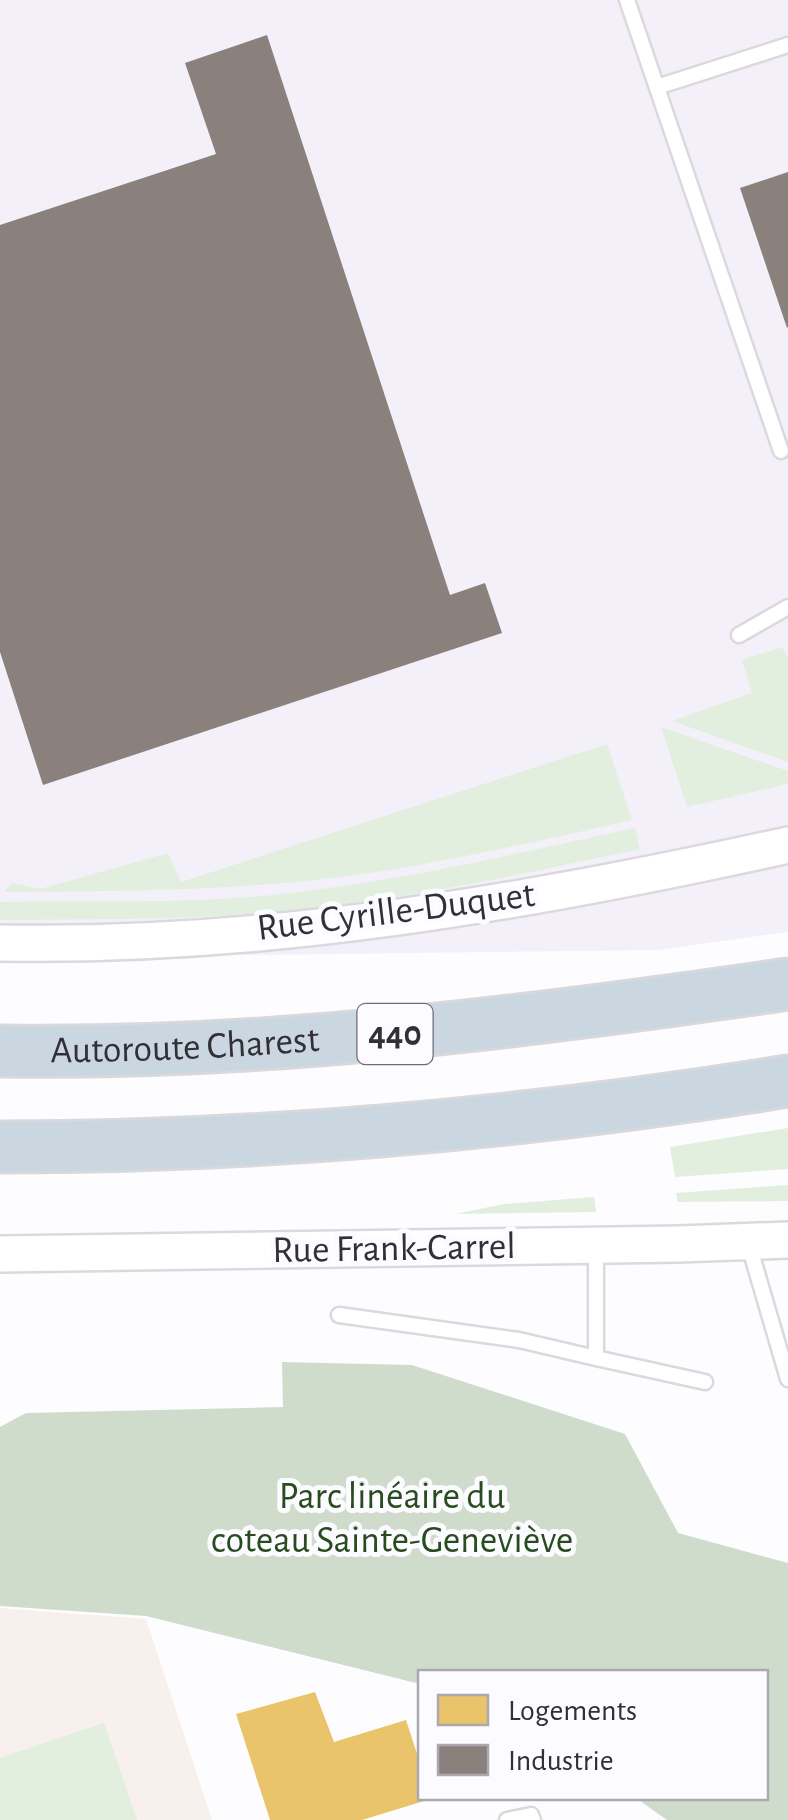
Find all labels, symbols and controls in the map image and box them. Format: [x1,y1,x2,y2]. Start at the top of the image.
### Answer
street label: Rue Cyrille-Duquet [255,876,537,948]
road number: 440 [358,1004,432,1064]
street label: Autoroute Charest [50,1021,321,1070]
street label: Rue Frank-Carrel [272,1228,516,1270]
park label: Parc linéaire du coteau Sainte-Geneviève [211,1478,573,1560]
legend [418,1670,768,1800]
text: Logements [508,1696,637,1726]
text: Industrie [508,1746,614,1776]

